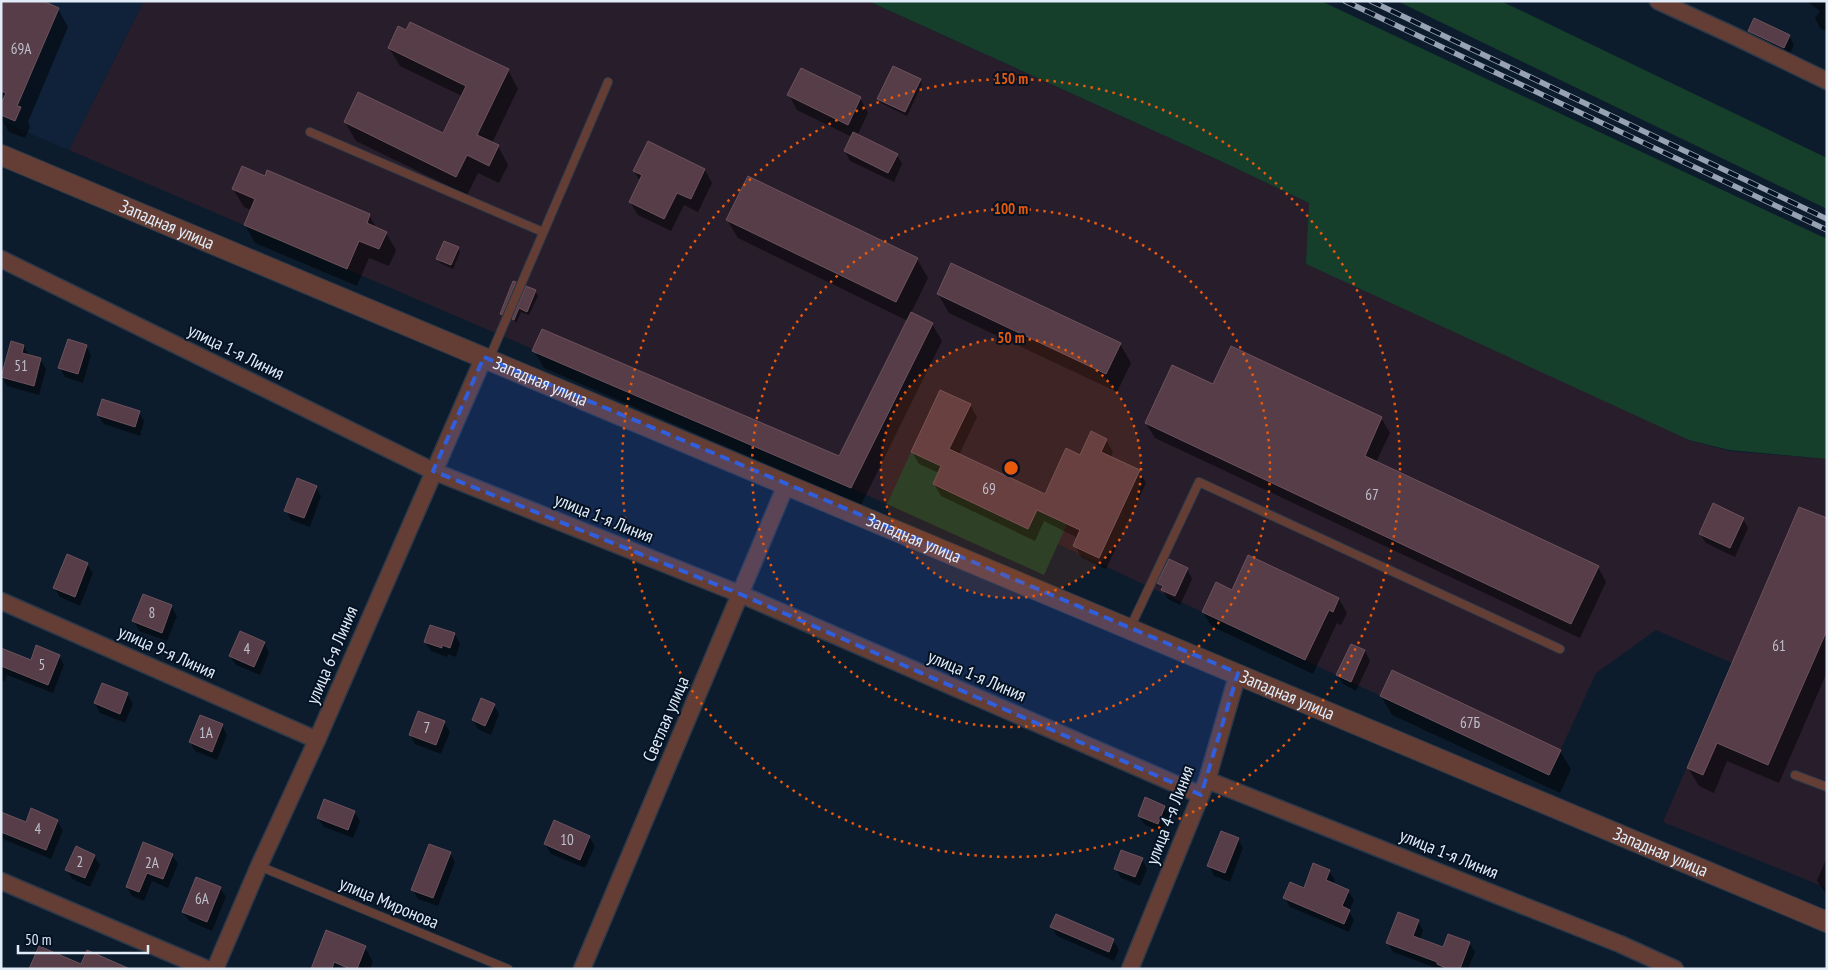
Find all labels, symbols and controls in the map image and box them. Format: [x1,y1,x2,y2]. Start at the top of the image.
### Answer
house number: 69А [11,39,32,58]
text: 150 m [994,69,1028,88]
street label: Западная улица [116,194,218,254]
text: 100 m [994,199,1028,218]
street label: улица 1-я Линия [184,318,288,385]
text: 50 m [997,328,1025,347]
street label: Западная улица [490,351,591,411]
house number: 51 [14,356,28,375]
centre of rings [1002,459,1020,477]
house number: 69 [982,479,996,498]
house number: 67 [1365,485,1379,504]
street label: улица 1-я Линия [551,487,657,548]
street label: Западная улица [863,508,965,568]
street label: улица 6-я Линия [301,602,363,707]
house number: 8 [149,603,155,622]
street label: улица 9-я Линия [115,620,220,683]
house number: 61 [1772,636,1786,655]
house number: 4 [244,639,251,658]
street label: улица 1-я Линия [925,645,1030,707]
house number: 5 [39,655,45,674]
street label: Западная улица [1237,665,1338,725]
street label: Светлая улица [637,673,694,765]
house number: 67Б [1460,713,1480,732]
house number: 7 [424,718,430,737]
house number: 1А [199,723,214,742]
street label: улица 4-я Линия [1140,762,1199,868]
house number: 4 [35,819,42,838]
street label: Западная улица [1610,822,1712,882]
street label: улица 1-я Линия [1396,823,1502,884]
house number: 10 [560,830,574,849]
house number: 2 [77,852,83,871]
house number: 2А [145,853,160,872]
street label: улица Миронова [336,871,442,934]
house number: 6А [195,889,210,908]
scale bar [18,922,148,954]
text: 50 m [25,930,51,949]

